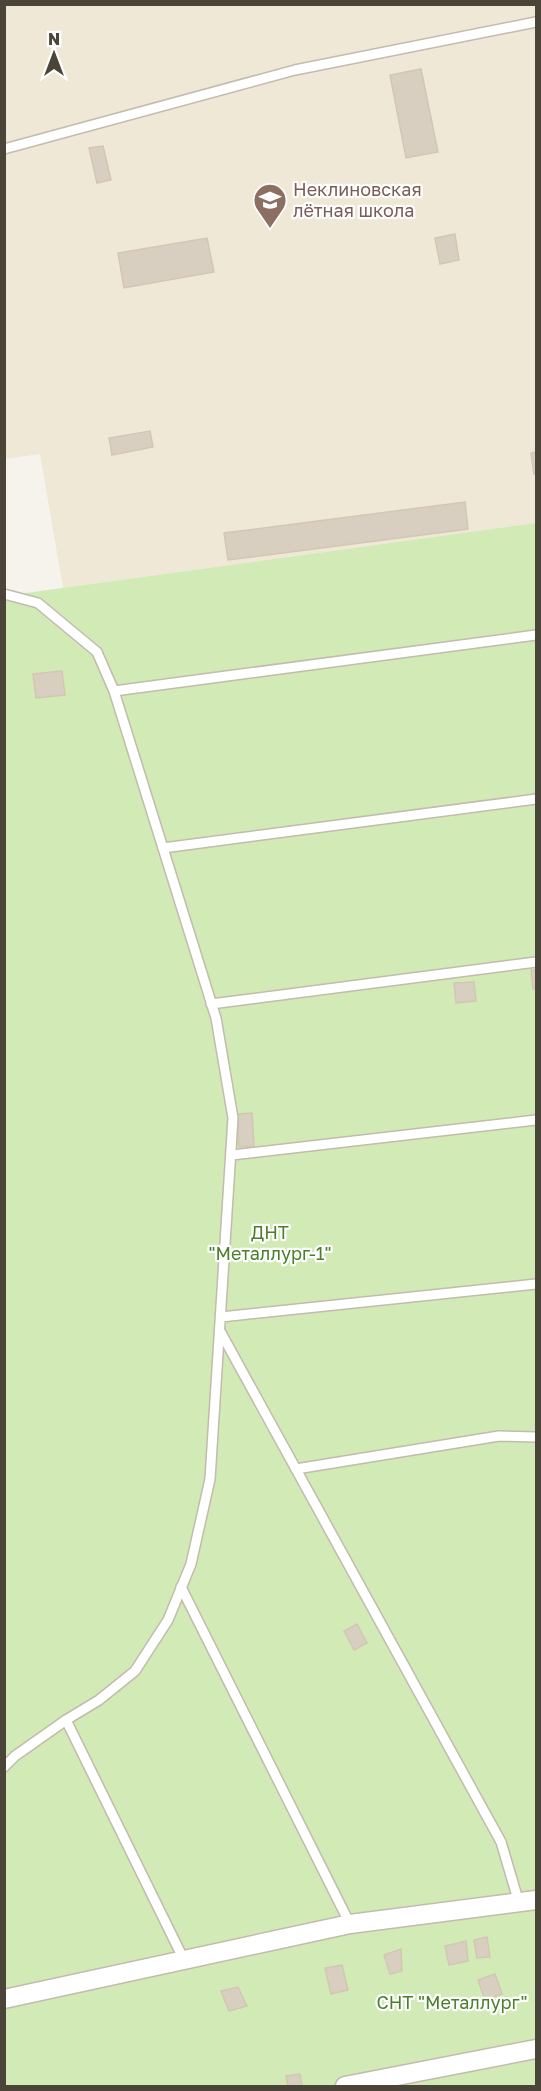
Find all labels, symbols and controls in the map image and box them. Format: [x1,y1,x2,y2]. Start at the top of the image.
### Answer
north arrow [24,24,84,84]
text: N [48,29,60,49]
place label: Неклиновская лётная школа [293,178,422,221]
school or university icon: Неклиновская лётная школа [252,182,288,229]
park label: ДНТ "Металлург-1" [208,1221,332,1264]
park label: СНТ "Металлург" [376,1991,528,2013]

